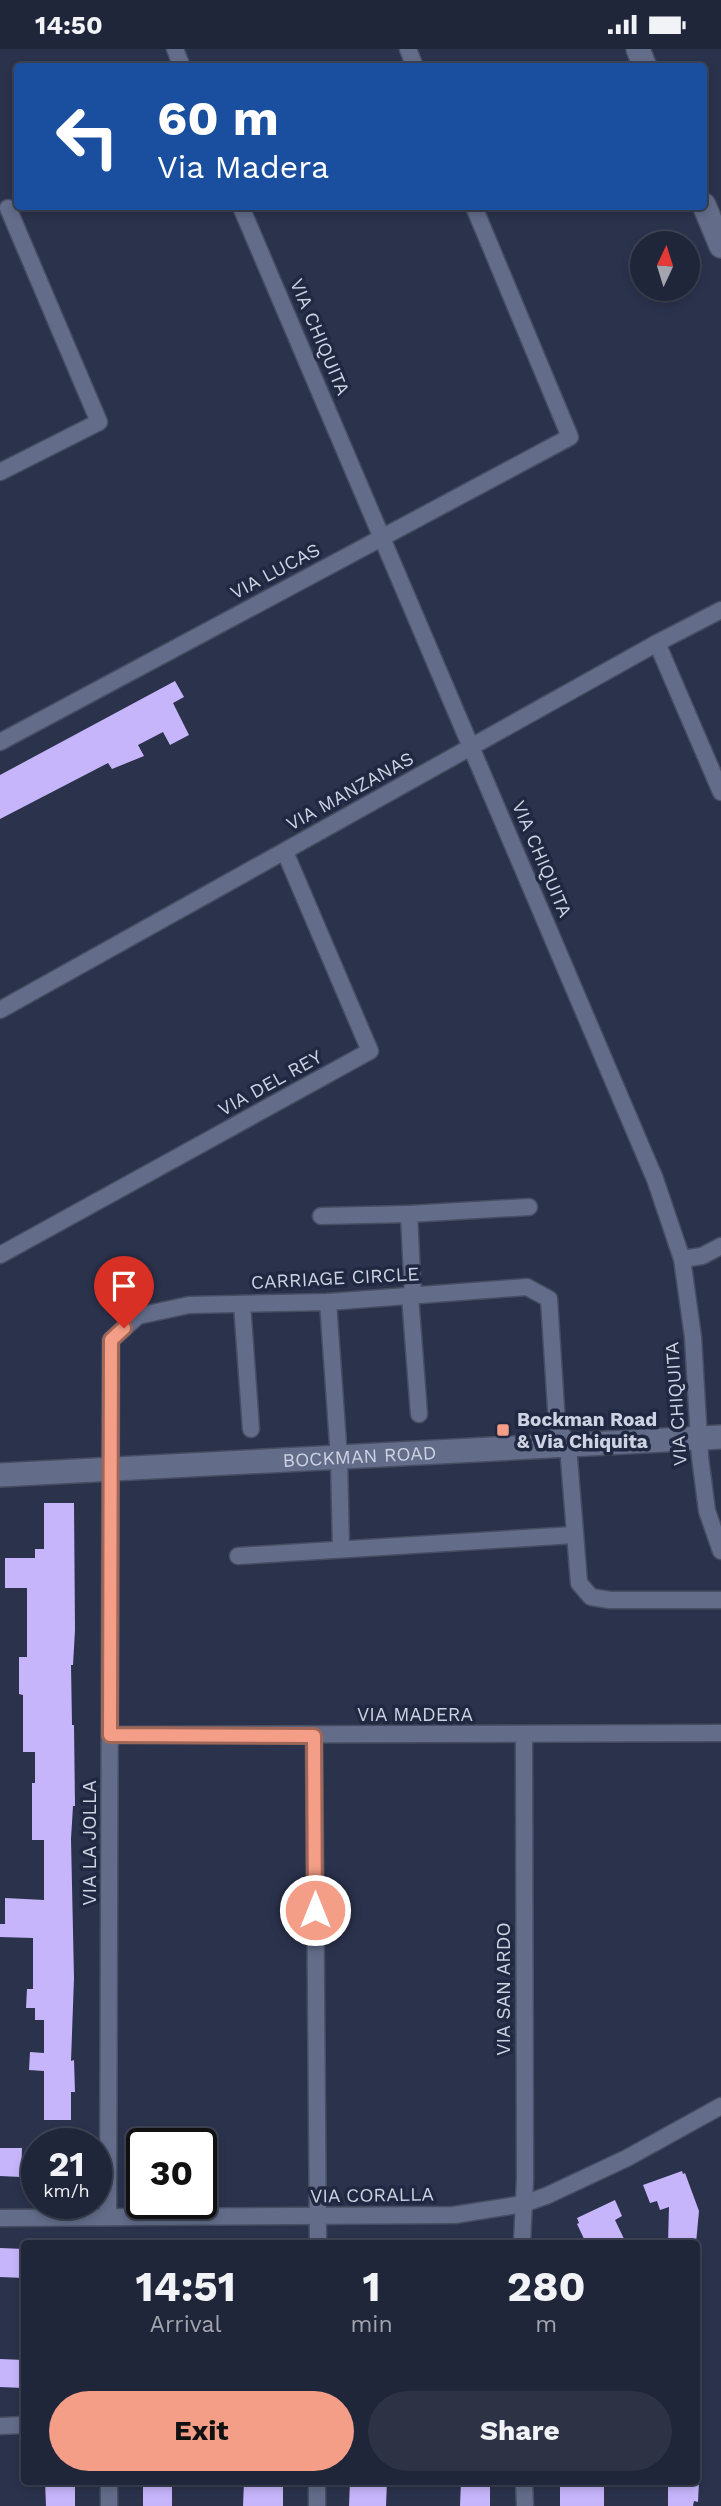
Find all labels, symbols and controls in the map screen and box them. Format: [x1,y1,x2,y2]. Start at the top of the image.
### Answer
text: 14:50 [35,10,103,40]
text: 60 m [157,89,279,147]
icon: left [42,91,133,182]
text: Via Madera [157,148,329,186]
north arrow [630,231,700,301]
map controls [630,231,700,301]
street label: VIA CHIQUITA [285,275,355,399]
street label: VIA LUCAS [226,538,324,604]
street label: VIA MANZANAS [282,747,418,835]
street label: VIA CHIQUITA [507,797,577,921]
street label: VIA DEL REY [214,1045,326,1121]
pin [94,1256,154,1328]
street label: CARRIAGE CIRCLE [250,1262,420,1294]
icon: arrive [105,1267,143,1305]
street label: VIA CHIQUITA [660,1341,692,1467]
place label: Bockman Road & Via Chiquita [517,1408,657,1453]
marker: Bockman Road & Via Chiquita [495,1422,511,1438]
street label: BOCKMAN ROAD [282,1441,437,1472]
street label: VIA MADERA [357,1703,473,1726]
street label: VIA LA JOLLA [78,1780,101,1906]
position arrow [278,1873,352,1947]
street label: VIA SAN ARDO [492,1922,515,2056]
speed limit sign: 30 [126,2128,217,2219]
text: 21 [49,2143,84,2185]
text: km/h [43,2180,90,2201]
street label: VIA CORALLA [310,2182,435,2208]
text: 14:51 [135,2262,236,2311]
text: 1 [362,2262,381,2311]
text: 280 [507,2262,586,2311]
text: Arrival [150,2311,222,2338]
text: min [350,2311,393,2338]
text: m [535,2311,557,2338]
button: Exit [49,2391,354,2471]
button: Share [368,2391,672,2471]

